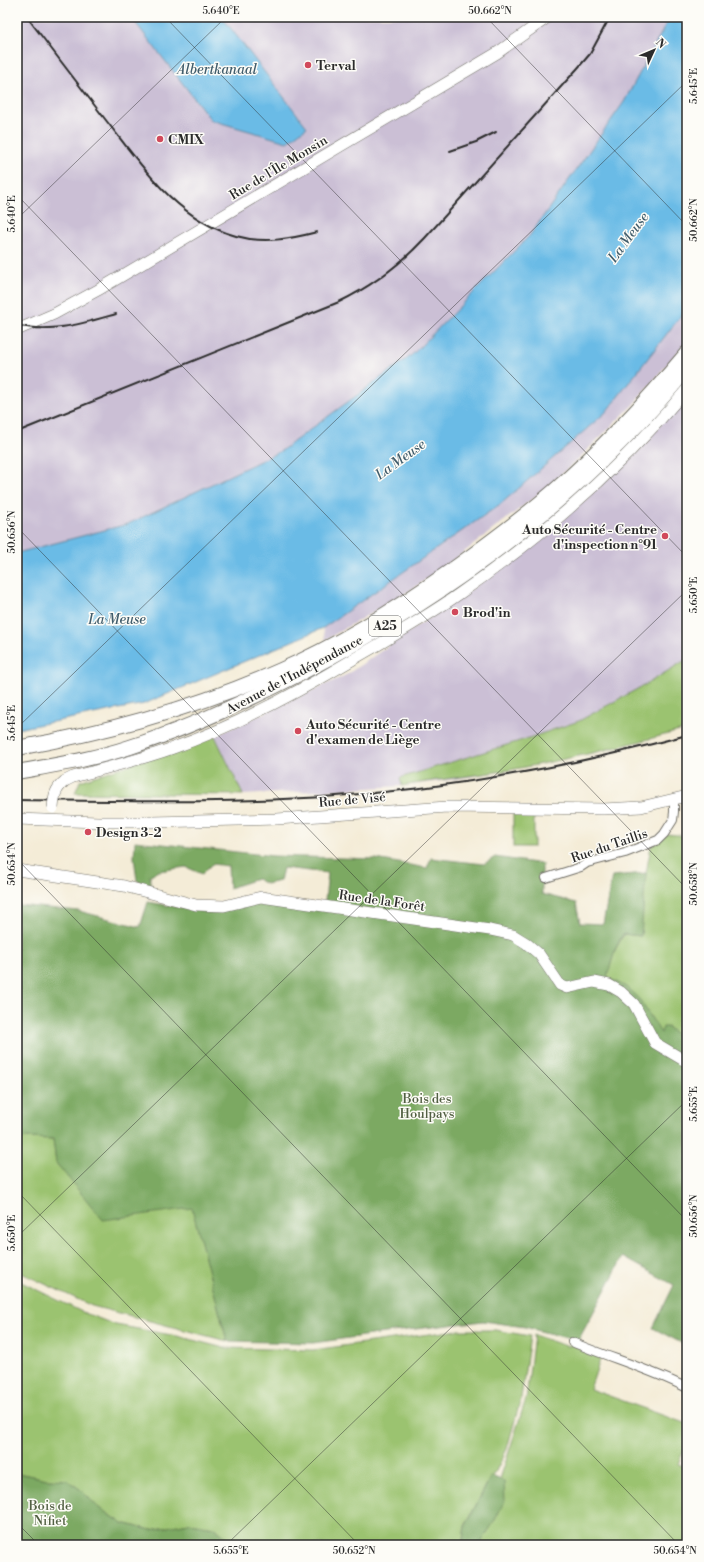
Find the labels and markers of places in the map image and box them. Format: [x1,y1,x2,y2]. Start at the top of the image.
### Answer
place label: Terval [316,58,357,74]
marker: Terval [303,60,313,70]
place label: CMIX [168,132,204,148]
marker: CMIX [155,134,165,144]
place label: Auto Sécurité - Centre d'inspection n°91 [521,522,658,553]
marker: Auto Sécurité - Centre d'inspection n°91 [660,531,670,541]
place label: Brod'in [463,605,510,621]
marker: Brod'in [450,607,460,617]
place label: Auto Sécurité - Centre d'examen de Liège [305,717,441,748]
marker: Auto Sécurité - Centre d'examen de Liège [293,726,303,736]
place label: Design 3-2 [96,825,162,841]
marker: Design 3-2 [83,827,93,837]

